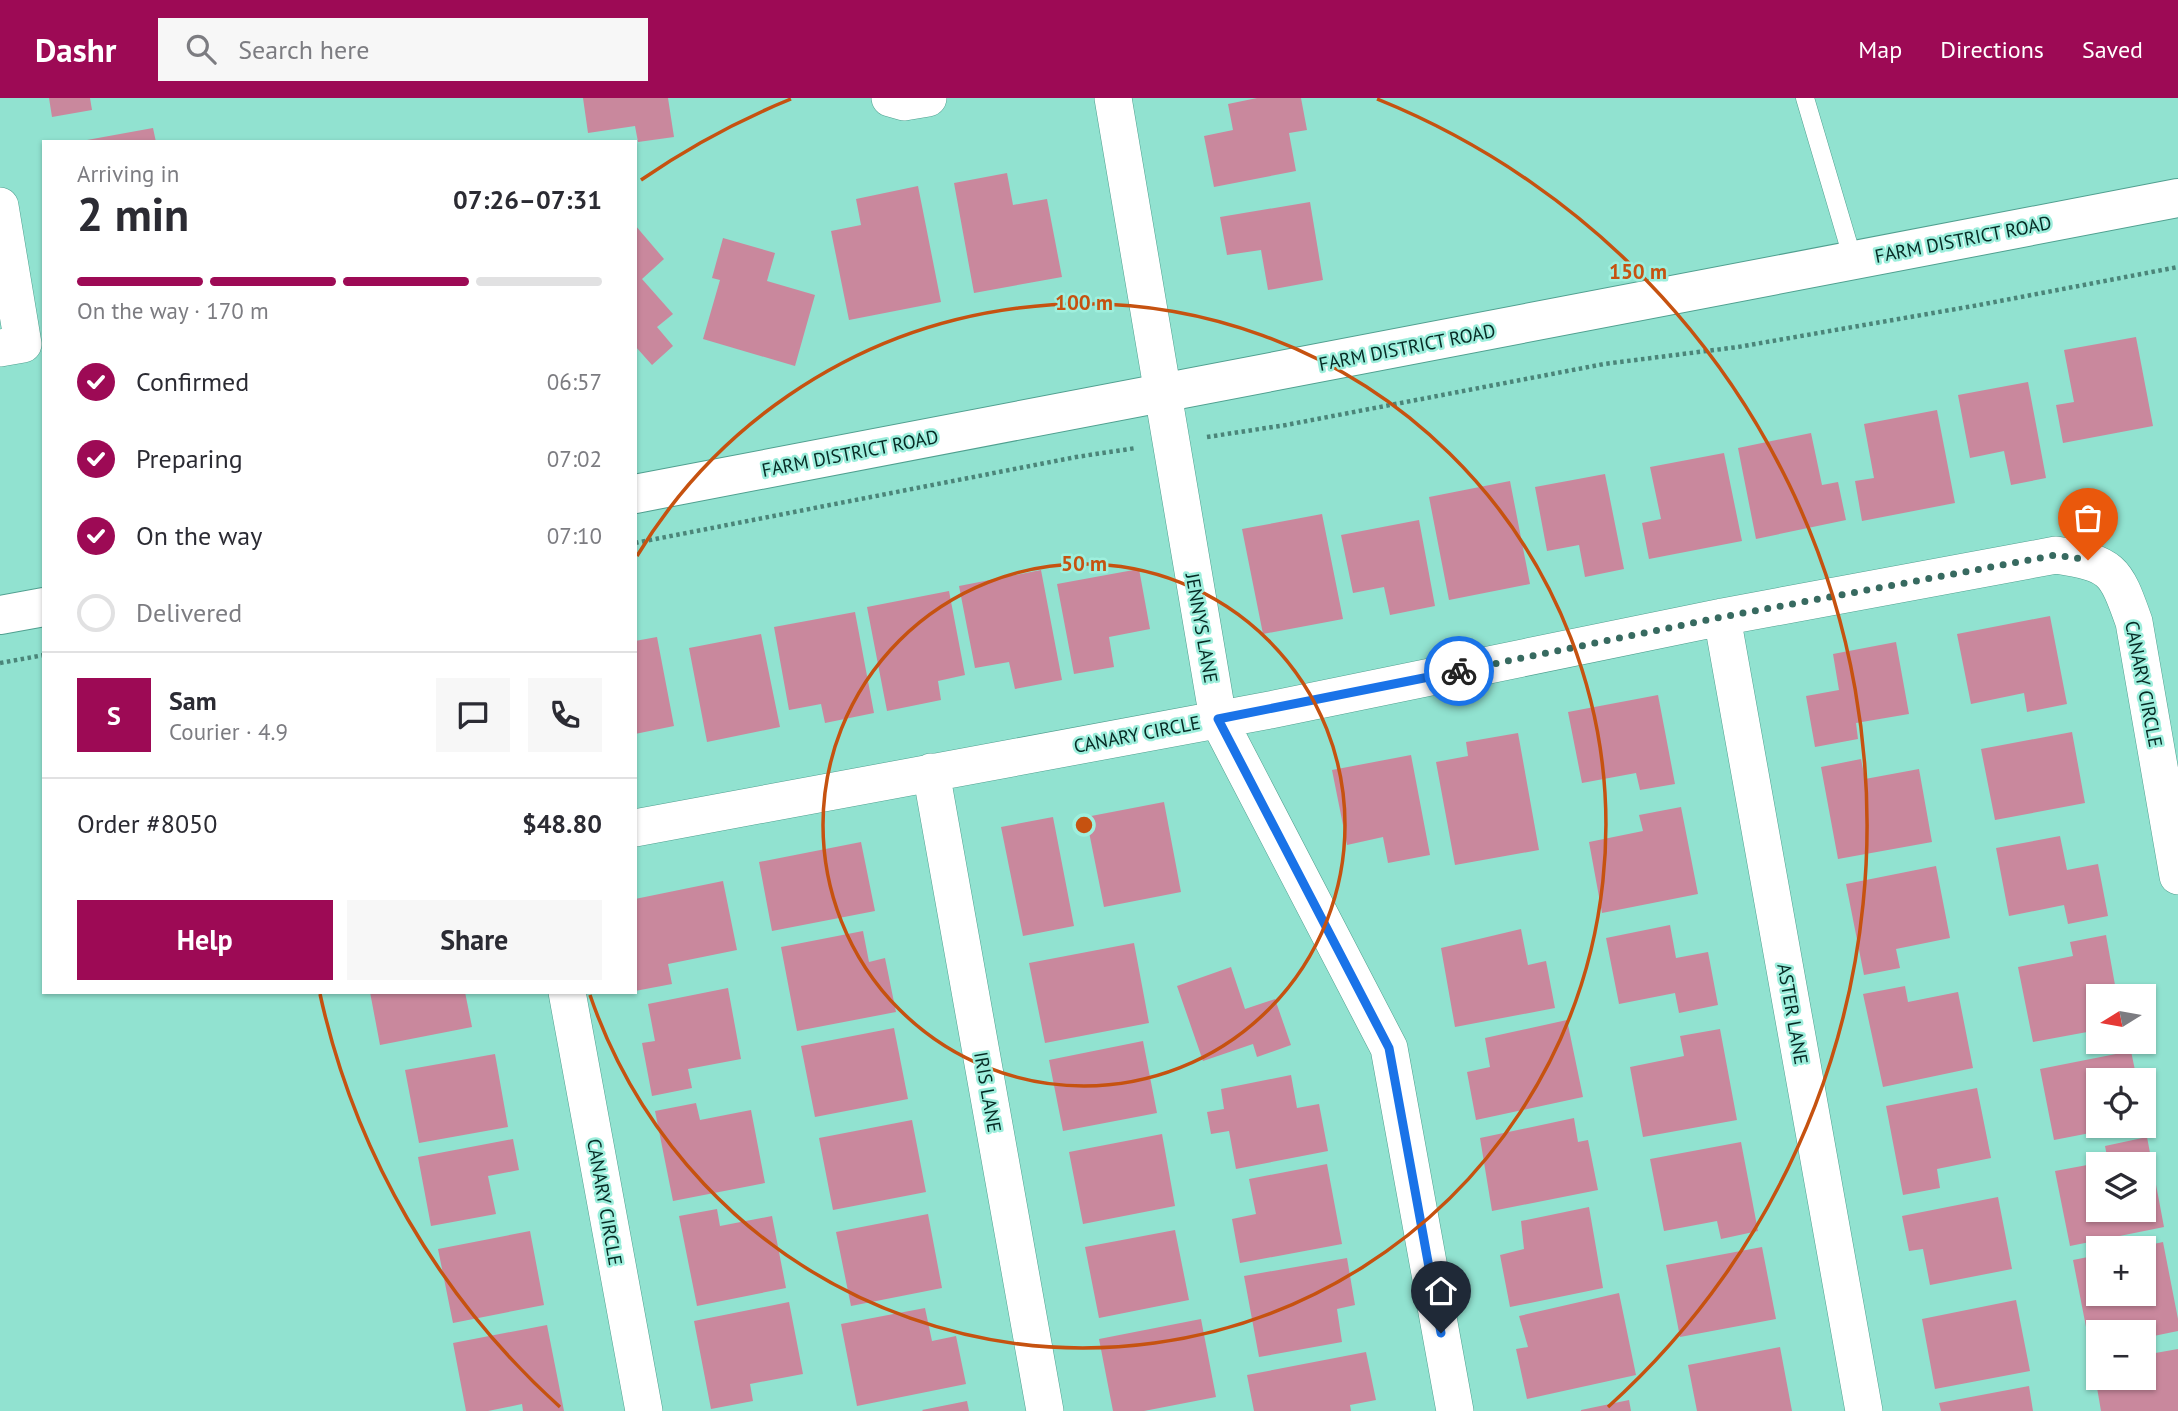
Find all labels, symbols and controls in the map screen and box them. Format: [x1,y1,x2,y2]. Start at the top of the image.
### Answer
search box [158,18,648,81]
text: Dashr [35,28,116,71]
icon: search [182,30,220,68]
text: Search here [238,33,369,66]
text: Map [1858,34,1902,65]
text: Directions [1940,34,2044,65]
text: Saved [2082,34,2143,65]
text: Arriving in [77,159,179,188]
text: 07:26–07:31 [453,183,602,216]
text: 2 min [77,184,189,244]
street label: FARM DISTRICT ROAD [1873,210,2053,268]
text: 150 m [1609,258,1667,285]
text: 100 m [1055,289,1113,316]
text: On the way · 170 m [77,296,269,325]
street label: FARM DISTRICT ROAD [1317,318,1497,376]
icon: check [77,363,115,401]
text: Confirmed [136,365,249,398]
text: 06:57 [547,367,602,396]
street label: FARM DISTRICT ROAD [760,424,940,482]
icon: check [77,440,115,478]
text: Preparing [136,442,243,475]
text: 07:02 [547,444,602,473]
pin [2058,488,2118,560]
icon: bag [2069,499,2107,537]
icon: check [77,517,115,555]
text: On the way [136,519,262,552]
text: 07:10 [547,521,602,550]
text: 50 m [1061,550,1107,577]
street label: JENNYS LANE [1180,570,1223,685]
text: Delivered [136,596,242,629]
street label: CANARY CIRCLE [2120,619,2168,749]
courier [1424,636,1494,706]
icon: bike [1440,652,1478,690]
button: chat [436,678,510,752]
button: phone [528,678,602,752]
text: Sam [169,684,217,717]
text: S [107,699,121,732]
street label: CANARY CIRCLE [1072,710,1202,758]
text: Courier · 4.9 [169,717,288,746]
text: Order #8050 [77,807,217,840]
text: $48.80 [522,807,602,840]
centre of rings [1072,813,1096,837]
button: Help [77,900,333,980]
button: Share [347,900,602,980]
street label: ASTER LANE [1772,962,1814,1066]
north arrow [2086,984,2156,1054]
map controls [2086,984,2156,1390]
street label: IRIS LANE [969,1050,1007,1134]
button: locate [2086,1068,2156,1138]
street label: CANARY CIRCLE [582,1137,628,1267]
button: layers [2086,1152,2156,1222]
button: + [2086,1236,2156,1306]
pin [1411,1261,1471,1333]
icon: home [1422,1272,1460,1310]
button: − [2086,1320,2156,1390]

